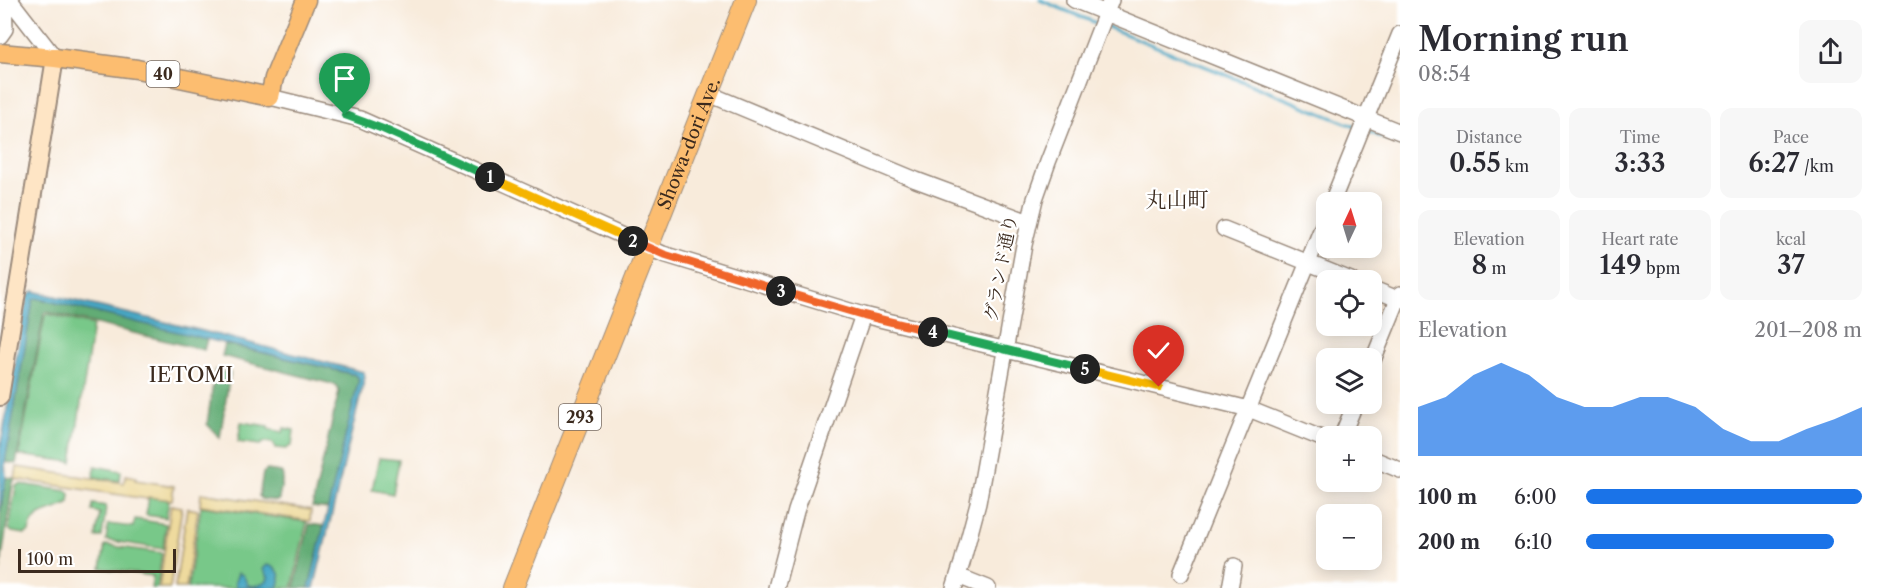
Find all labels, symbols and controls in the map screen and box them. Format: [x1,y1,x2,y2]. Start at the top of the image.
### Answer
text: Morning run [1418,19,1629,60]
button: share [1799,20,1862,83]
pin [319,53,370,115]
road number: 40 [146,61,180,87]
icon: arrive [328,62,361,95]
text: 08:54 [1418,62,1471,86]
street label: Showa-dori Ave. [653,74,725,213]
text: Distance [1456,127,1522,147]
text: Time [1620,127,1660,147]
text: Pace [1773,127,1809,147]
text: 0.55 [1449,147,1501,179]
text: 3:33 [1614,147,1666,179]
text: 6:27 [1748,147,1800,179]
text: km [1501,156,1529,176]
text: /km [1800,156,1834,176]
pin: 1 [475,162,505,192]
text: 1 [486,167,494,187]
district label: 丸山町 [1146,187,1209,212]
north arrow [1316,192,1382,258]
map controls [1316,192,1382,570]
street label: グランド通り [980,213,1022,323]
pin: 2 [618,226,648,256]
text: Elevation [1453,229,1525,249]
text: Heart rate [1601,229,1679,249]
text: kcal [1776,229,1806,249]
text: 2 [628,231,638,251]
text: 8 [1472,249,1487,281]
text: 149 [1600,249,1642,281]
text: 37 [1777,249,1805,281]
text: m [1487,258,1506,278]
text: bpm [1642,258,1680,278]
button: locate [1316,270,1382,336]
pin: 3 [766,276,796,306]
text: 3 [776,281,786,301]
pin: 4 [918,317,948,347]
text: Elevation [1418,318,1507,342]
text: 201–208 m [1755,318,1862,342]
text: 4 [928,322,938,342]
pin [1133,325,1184,387]
icon: check [1142,334,1175,367]
button: layers [1316,348,1382,414]
pin: 5 [1070,354,1100,384]
text: 5 [1081,359,1089,379]
district label: IETOMI [149,362,233,387]
road number: 293 [559,404,601,430]
button: + [1316,426,1382,492]
text: 100 m [1418,485,1477,509]
text: 6:00 [1514,485,1557,509]
button: − [1316,504,1382,570]
text: 200 m [1418,530,1480,554]
text: 6:10 [1514,530,1552,554]
scale bar [18,546,176,574]
text: 100 m [27,549,73,569]

